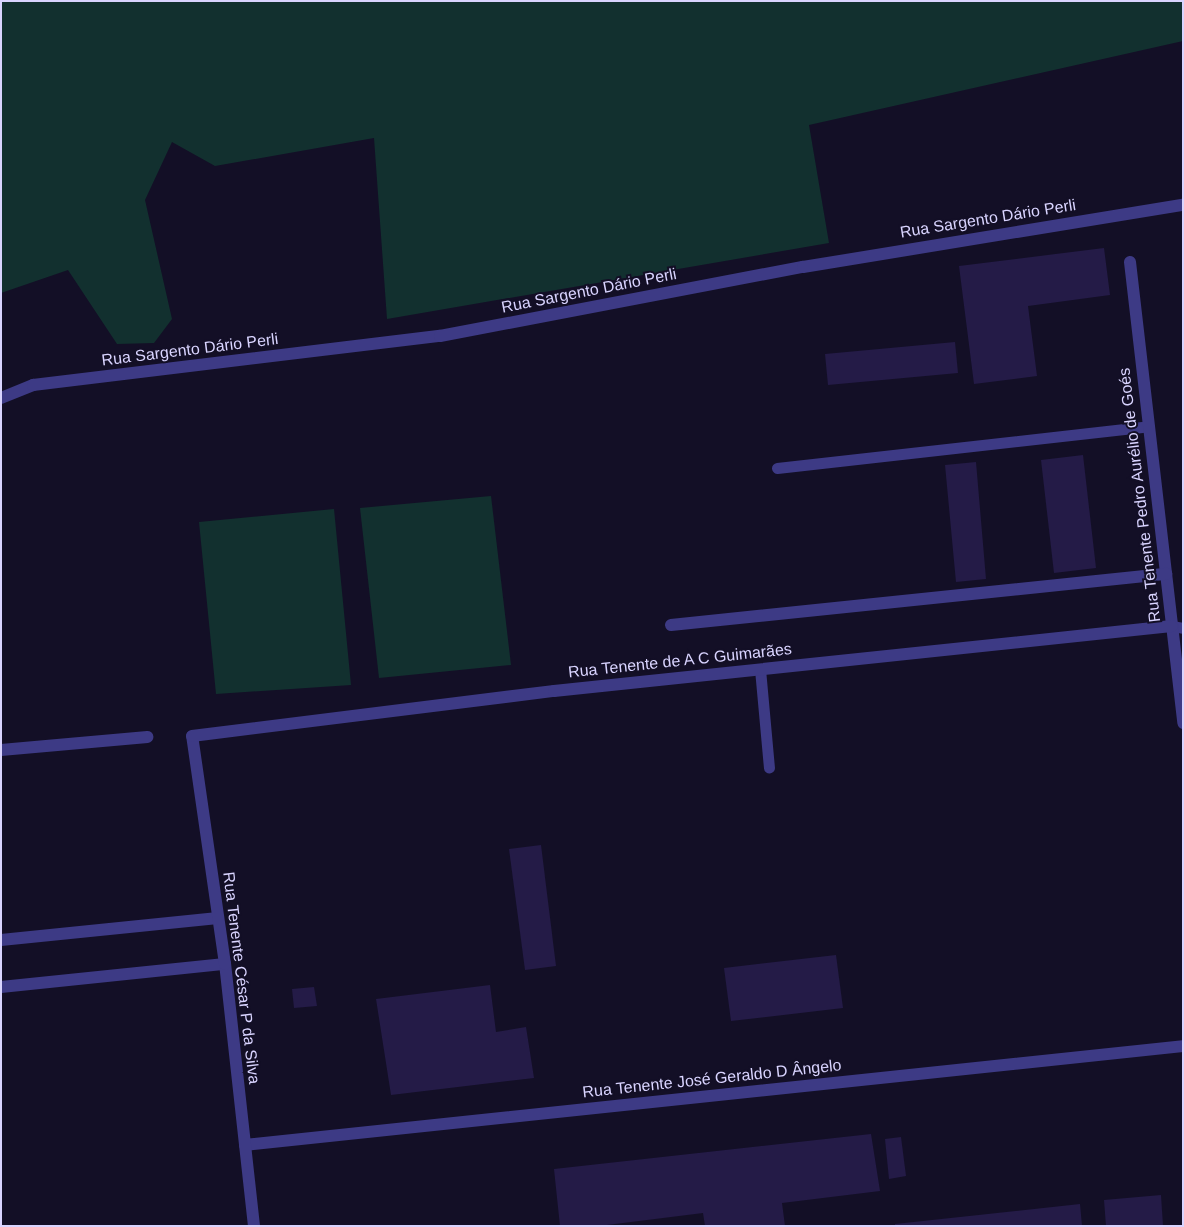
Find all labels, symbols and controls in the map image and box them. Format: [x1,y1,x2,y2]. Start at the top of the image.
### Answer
street label: Rua Sargento Dário Perli [899,196,1077,242]
street label: Rua Sargento Dário Perli [500,265,678,317]
street label: Rua Sargento Dário Perli [101,330,279,370]
street label: Rua Tenente Pedro Aurélio de Goés [1115,366,1165,624]
street label: Rua Tenente de A C Guimarães [566,640,794,682]
street label: Rua Tenente César P da Silva [218,870,264,1086]
street label: Rua Tenente José Geraldo D Ângelo [581,1056,843,1102]

